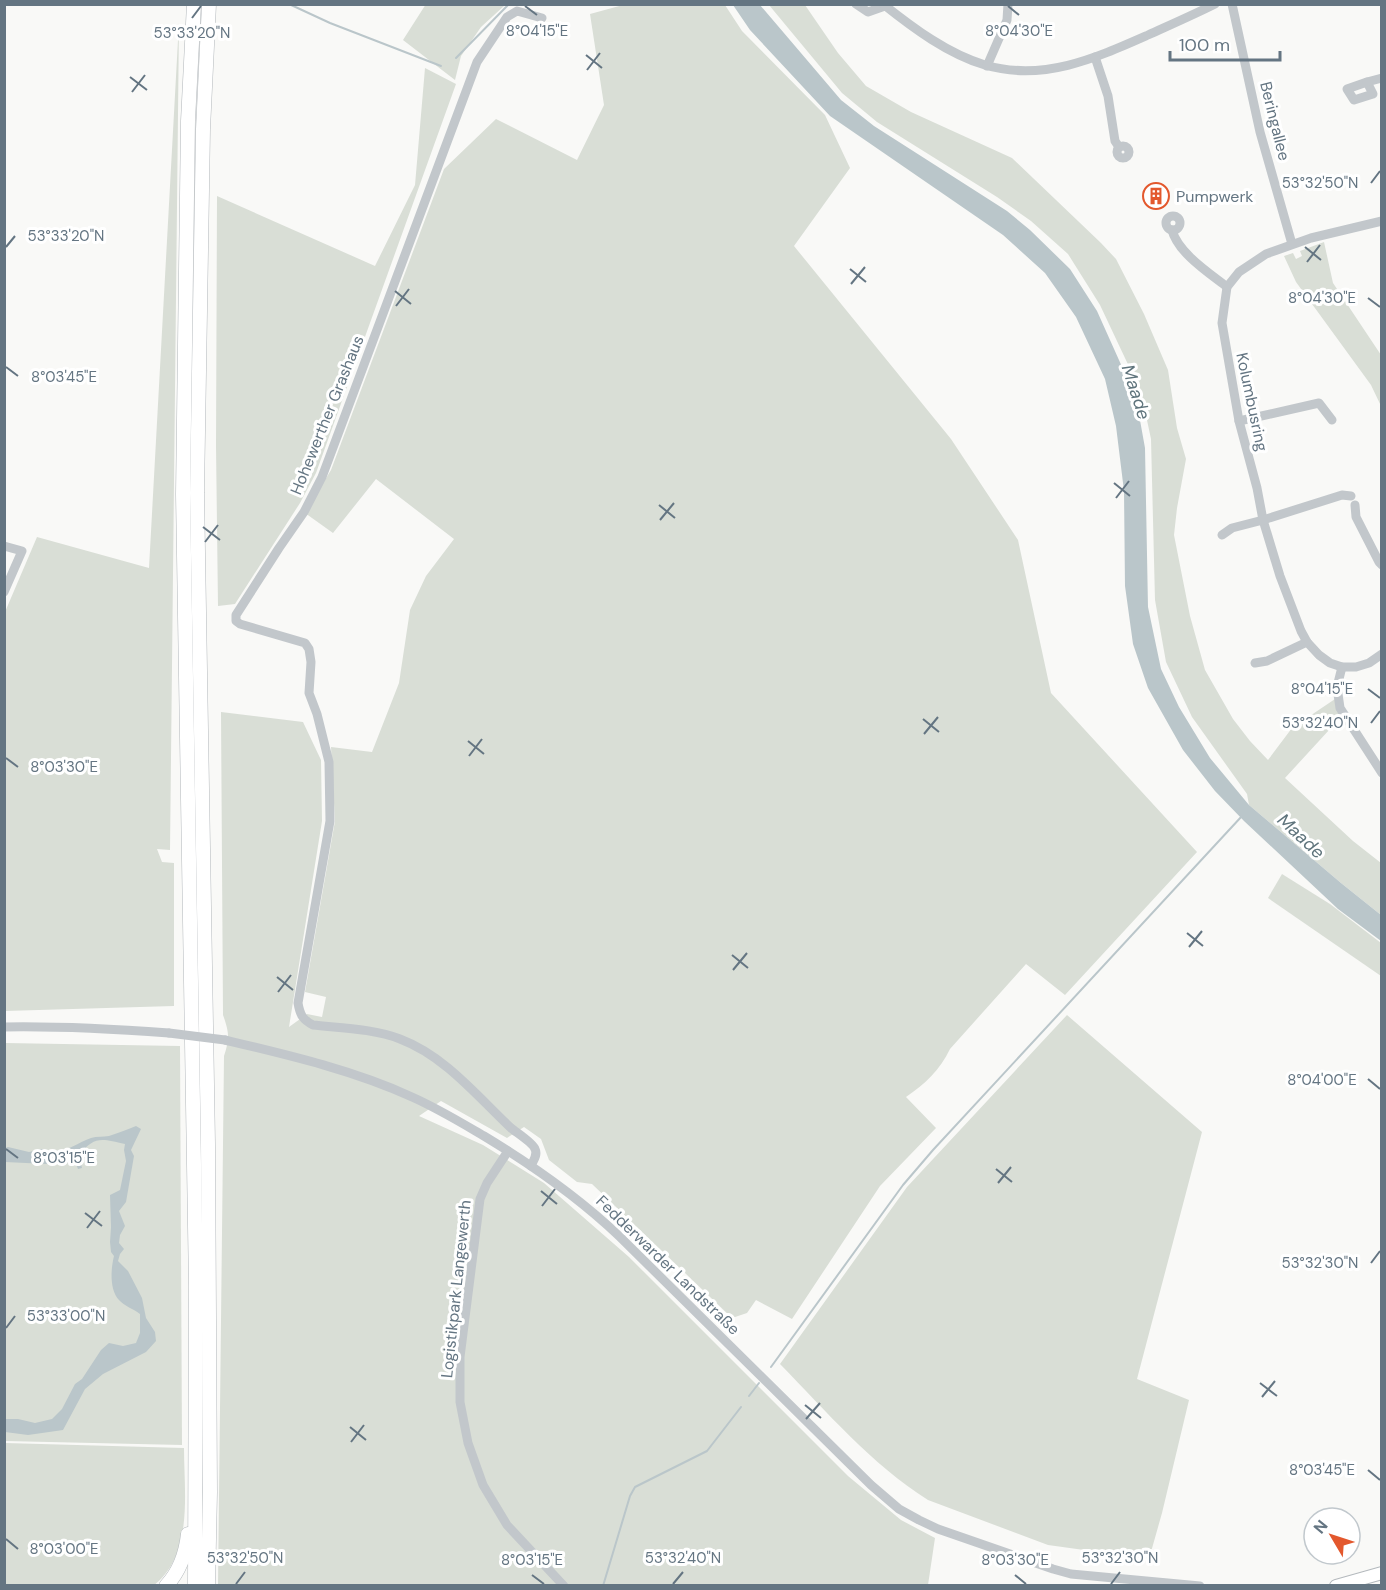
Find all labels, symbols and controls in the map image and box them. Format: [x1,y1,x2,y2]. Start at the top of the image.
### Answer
text: 8°04'15"E [506,21,568,41]
text: 8°04'30"E [985,21,1053,41]
text: 53°33'20"N [154,23,230,43]
scale bar [1170,24,1280,62]
text: 100 m [1179,33,1230,57]
street label: Beringallee [1255,79,1295,163]
text: 53°32'50"N [1282,173,1358,193]
building icon: Pumpwerk [1141,181,1171,211]
place label: Pumpwerk [1176,186,1253,207]
text: 53°33'20"N [28,226,104,246]
text: 8°04'30"E [1288,288,1356,308]
street label: Hohewerther Grashaus [285,332,369,498]
street label: Kolumbusring [1231,351,1273,453]
water label: Maade [1116,361,1156,423]
text: 8°03'45"E [31,367,97,387]
text: 8°04'15"E [1291,679,1353,699]
text: 53°32'40"N [1282,713,1358,733]
text: 8°03'30"E [30,757,98,777]
water label: Maade [1272,808,1330,864]
text: 8°04'00"E [1287,1070,1357,1090]
text: 8°03'15"E [33,1148,95,1168]
street label: Fedderwarder Landstraße [592,1191,744,1339]
street label: Logistikpark Langewerth [436,1199,476,1379]
text: 53°32'30"N [1282,1253,1358,1273]
text: 53°33'00"N [27,1306,105,1326]
text: 8°03'45"E [1289,1460,1355,1480]
north arrow [1302,1506,1362,1566]
text: N [1309,1516,1333,1538]
text: 8°03'00"E [29,1539,99,1559]
text: 53°32'50"N [207,1548,283,1568]
text: 53°32'40"N [645,1548,721,1568]
text: 53°32'30"N [1082,1548,1158,1568]
text: 8°03'15"E [501,1550,563,1570]
text: 8°03'30"E [981,1550,1049,1570]

